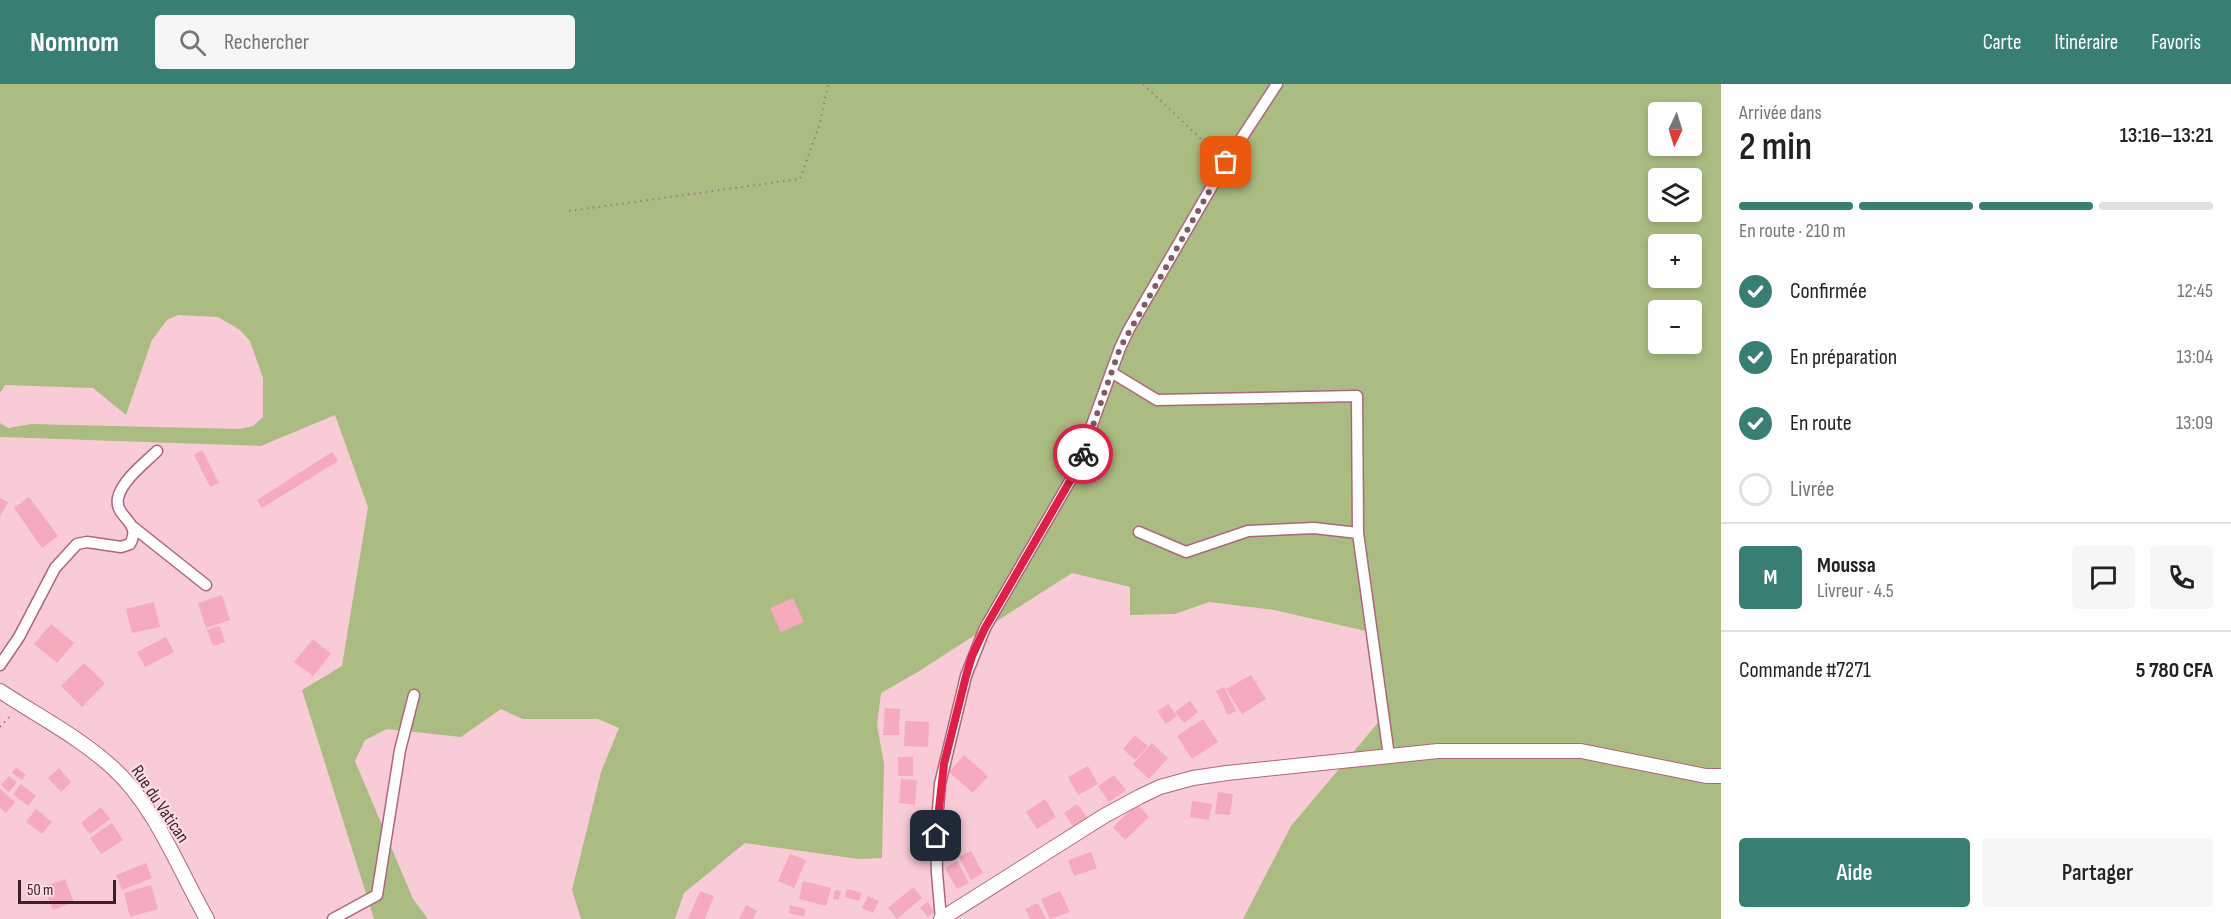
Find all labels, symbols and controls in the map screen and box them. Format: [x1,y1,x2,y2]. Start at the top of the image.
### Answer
search box [155,15,575,69]
text: Nomnom [30,26,119,59]
icon: search [176,26,209,59]
text: Rechercher [224,29,309,56]
text: Carte [1983,30,2022,55]
text: Itinéraire [2055,30,2118,55]
text: Favoris [2151,30,2201,55]
text: Arrivée dans [1739,101,1822,125]
north arrow [1648,102,1702,156]
map controls [1648,102,1702,354]
text: 13:16–13:21 [2120,122,2213,149]
text: 2 min [1739,124,1812,171]
pin [1200,136,1251,187]
icon: bag [1209,145,1242,178]
button: layers [1648,168,1702,222]
text: En route · 210 m [1739,219,1846,243]
button: + [1648,234,1702,288]
icon: check [1739,275,1772,308]
text: Confirmée [1790,278,1867,305]
text: 12:45 [2177,279,2213,303]
button: − [1648,300,1702,354]
icon: check [1739,341,1772,374]
text: En préparation [1790,344,1897,371]
text: 13:04 [2177,345,2213,369]
icon: check [1739,407,1772,440]
text: En route [1790,410,1852,437]
text: 13:09 [2176,411,2213,435]
courier [1053,424,1113,484]
icon: bike [1067,438,1100,471]
text: Livrée [1790,476,1834,503]
button: chat [2072,546,2135,609]
button: phone [2150,546,2213,609]
text: Moussa [1817,552,1876,579]
text: M [1764,564,1777,591]
text: Livreur · 4.5 [1817,579,1894,603]
text: Commande #7271 [1739,657,1871,684]
text: 5 780 CFA [2136,657,2213,684]
street label: Rue du Vatican [126,761,194,847]
pin [910,810,961,861]
icon: home [919,819,952,852]
button: Aide [1739,838,1970,907]
button: Partager [1982,838,2213,907]
scale bar [18,877,116,904]
text: 50 m [27,881,53,900]

